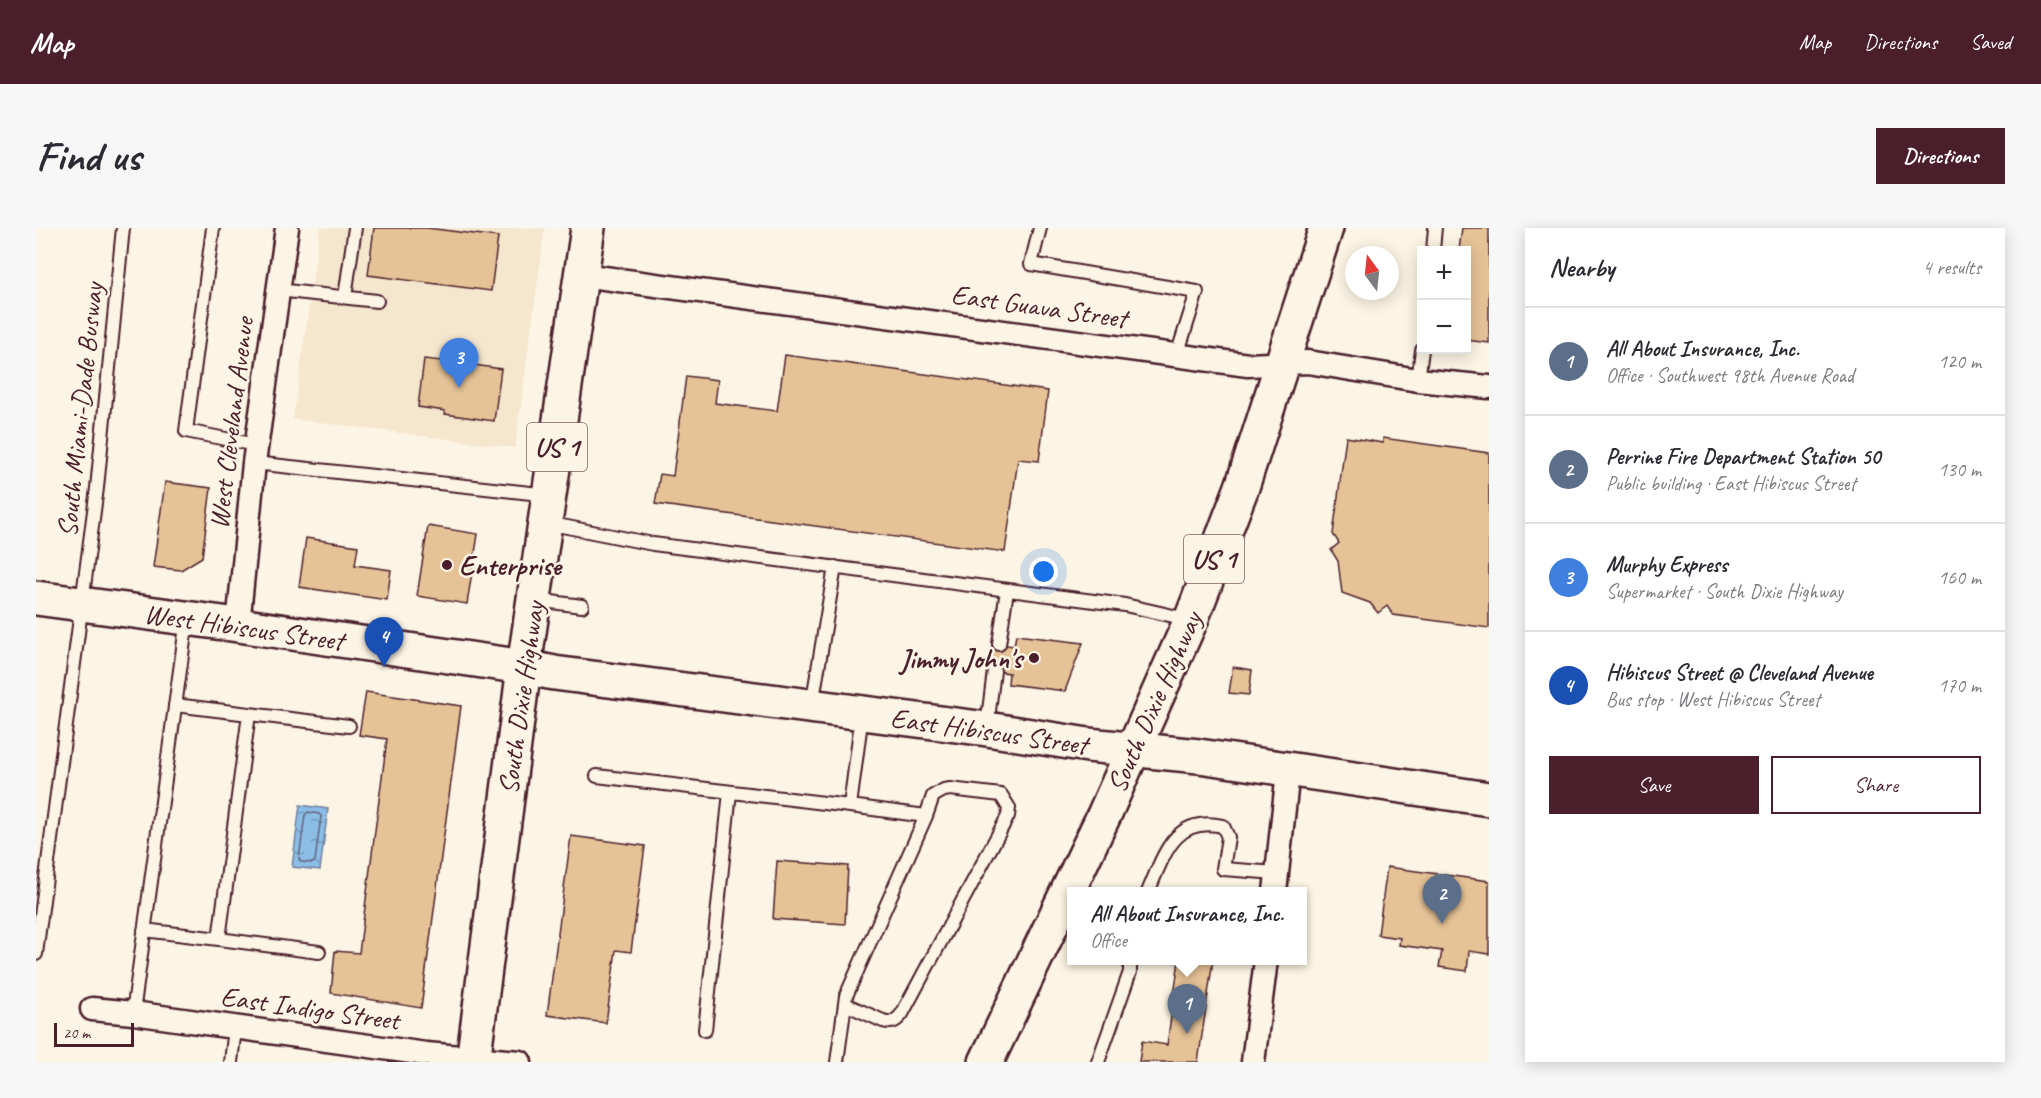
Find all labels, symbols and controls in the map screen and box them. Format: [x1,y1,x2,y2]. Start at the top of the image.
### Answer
text: Map [30,25,73,60]
text: Map [1799,29,1831,55]
text: Directions [1864,29,1937,55]
text: Saved [1970,29,2011,55]
button: Directions [1876,128,2005,184]
text: Find us [36,130,141,183]
north arrow [1345,246,1399,300]
map controls [1417,246,1471,354]
button: + [1417,246,1471,300]
text: Nearby [1549,251,1614,284]
text: 4 results [1922,255,1981,280]
street label: East Guava Street [949,276,1133,336]
street label: South Miami-Dade Busway [49,279,111,539]
button: − [1417,300,1471,354]
street label: West Cleveland Avenue [201,313,262,531]
text: All About Insurance, Inc. [1606,335,1799,363]
pin: 3 [440,338,478,388]
text: 1 [1564,349,1573,374]
text: 120 m [1938,349,1981,374]
text: Office · Southwest 98th Avenue Road [1606,363,1854,388]
road number: US 1 [527,423,587,471]
text: Perrine Fire Department Station 50 [1606,443,1880,471]
text: 2 [1564,457,1573,482]
text: 130 m [1938,457,1981,482]
text: Public building · East Hibiscus Street [1606,471,1856,496]
road number: US 1 [1184,535,1244,583]
place label: Enterprise [459,548,563,583]
text: Murphy Express [1606,551,1728,579]
your location [1029,557,1058,586]
marker: Enterprise [440,558,454,572]
text: 3 [1564,565,1573,590]
text: 160 m [1938,565,1981,590]
text: Supermarket · South Dixie Highway [1606,579,1843,604]
street label: West Hibiscus Street [142,596,349,659]
street label: South Dixie Highway [490,597,552,796]
street label: South Dixie Highway [1099,604,1210,798]
pin: 4 [364,618,404,667]
place label: Jimmy John's [898,641,1025,676]
marker: Jimmy John's [1027,651,1041,665]
text: Hibiscus Street @ Cleveland Avenue [1606,659,1873,687]
text: 4 [1564,673,1573,698]
text: 170 m [1938,673,1981,698]
text: Bus stop · West Hibiscus Street [1606,687,1820,712]
street label: East Hibiscus Street [888,700,1093,763]
button: Save [1549,756,1759,814]
button: Share [1771,756,1981,814]
pin: 2 [1422,874,1462,924]
popup [1067,887,1307,965]
text: All About Insurance, Inc. [1090,900,1284,928]
text: Office [1090,928,1127,953]
street label: East Indigo Street [219,978,404,1038]
pin: 1 [1168,984,1206,1034]
scale bar [54,1020,134,1048]
text: 20 m [63,1023,90,1043]

